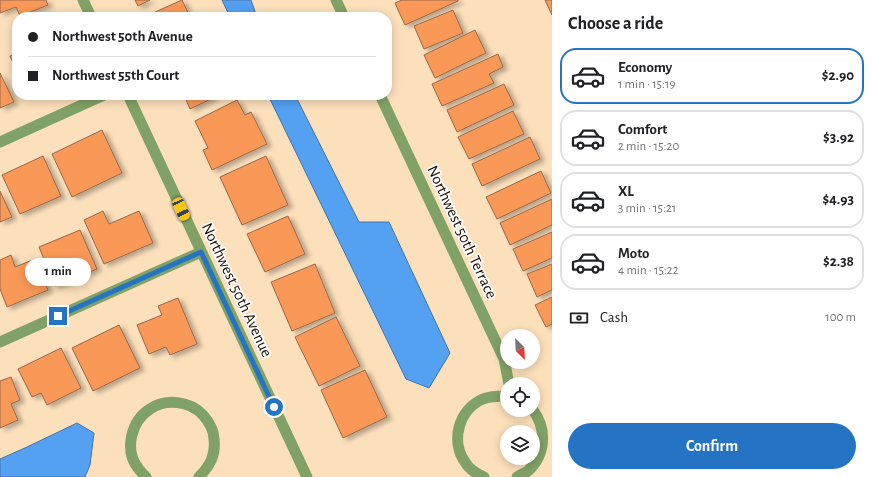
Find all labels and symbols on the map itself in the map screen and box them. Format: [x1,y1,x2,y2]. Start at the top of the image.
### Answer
street label: Northwest 50th Terrace [424,163,500,301]
car [170,196,192,222]
street label: Northwest 50th Avenue [199,220,275,360]
callout: 1 min [25,258,91,286]
route end [49,307,67,325]
north arrow [500,329,540,369]
route start [265,398,283,416]

